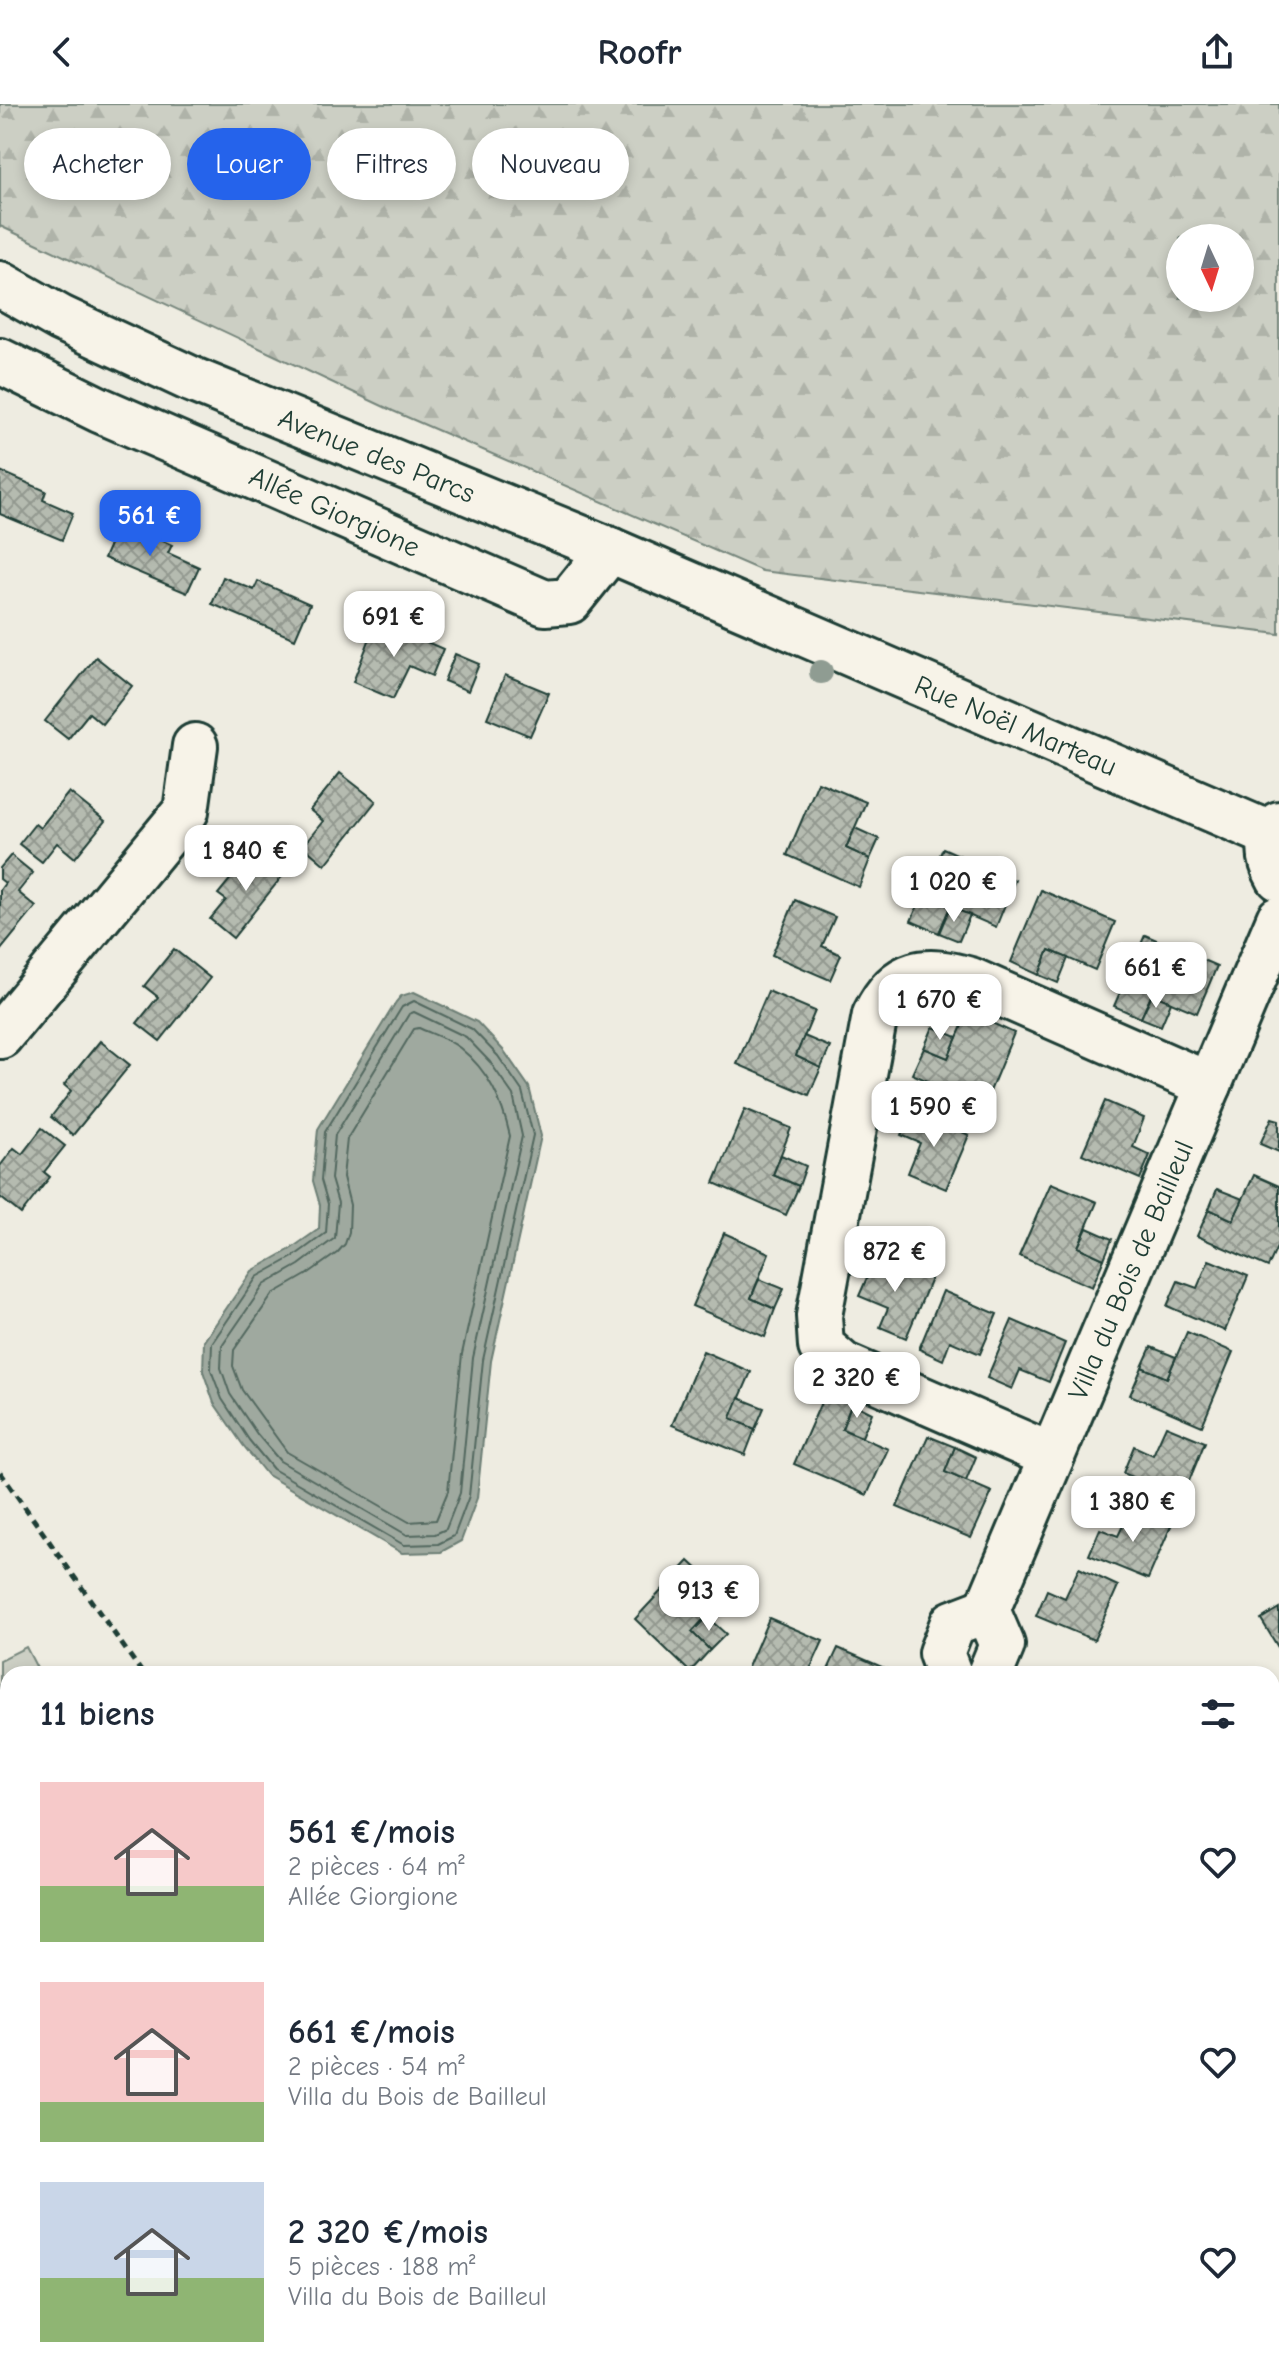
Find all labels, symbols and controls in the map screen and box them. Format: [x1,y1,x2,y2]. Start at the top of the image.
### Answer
icon: back [40,30,84,74]
icon: share [1195,30,1239,74]
text: Roofr [597,32,682,73]
chip: Acheter [24,128,171,200]
chip: Louer [187,128,311,200]
chip: Filtres [327,128,456,200]
chip: Nouveau [472,128,629,200]
north arrow [1166,224,1254,312]
map controls [1166,224,1254,312]
street label: Avenue des Parcs [274,402,479,510]
street label: Allée Giorgione [245,460,425,564]
pin: 561 € [94,490,206,558]
text: 561 € [118,501,182,531]
pin: 691 € [338,591,450,659]
text: 691 € [362,602,426,632]
street label: Rue Noël Marteau [910,669,1121,783]
pin: 1 840 € [172,825,320,893]
text: 1 840 € [202,836,290,866]
pin: 1 020 € [880,856,1028,924]
text: 1 020 € [909,867,999,897]
pin: 661 € [1100,942,1212,1010]
text: 661 € [1124,953,1188,983]
pin: 1 670 € [866,974,1014,1042]
text: 1 670 € [897,985,983,1015]
pin: 1 590 € [860,1081,1008,1149]
text: 1 590 € [890,1092,978,1122]
street label: Villa du Bois de Bailleul [1062,1136,1200,1405]
pin: 872 € [839,1226,951,1294]
text: 872 € [862,1237,928,1267]
pin: 2 320 € [783,1352,931,1420]
text: 2 320 € [812,1363,902,1393]
pin: 1 380 € [1059,1476,1207,1544]
text: 1 380 € [1089,1487,1177,1517]
pin: 913 € [653,1565,765,1633]
text: 913 € [677,1576,741,1606]
icon: filters [1196,1692,1240,1736]
text: 11 biens [40,1694,155,1734]
text: 561 €/mois [288,1812,455,1852]
icon: home [104,1814,200,1910]
icon: heart [1196,1840,1240,1884]
text: 2 pièces · 64 m² [288,1852,465,1882]
text: Allée Giorgione [288,1882,458,1912]
text: 661 €/mois [288,2012,455,2052]
icon: home [104,2014,200,2110]
icon: heart [1196,2040,1240,2084]
text: 2 pièces · 54 m² [288,2052,465,2082]
text: Villa du Bois de Bailleul [288,2082,547,2112]
text: 2 320 €/mois [288,2212,488,2252]
icon: home [104,2214,200,2310]
icon: heart [1196,2240,1240,2284]
text: 5 pièces · 188 m² [288,2252,476,2282]
text: Villa du Bois de Bailleul [288,2282,547,2312]

